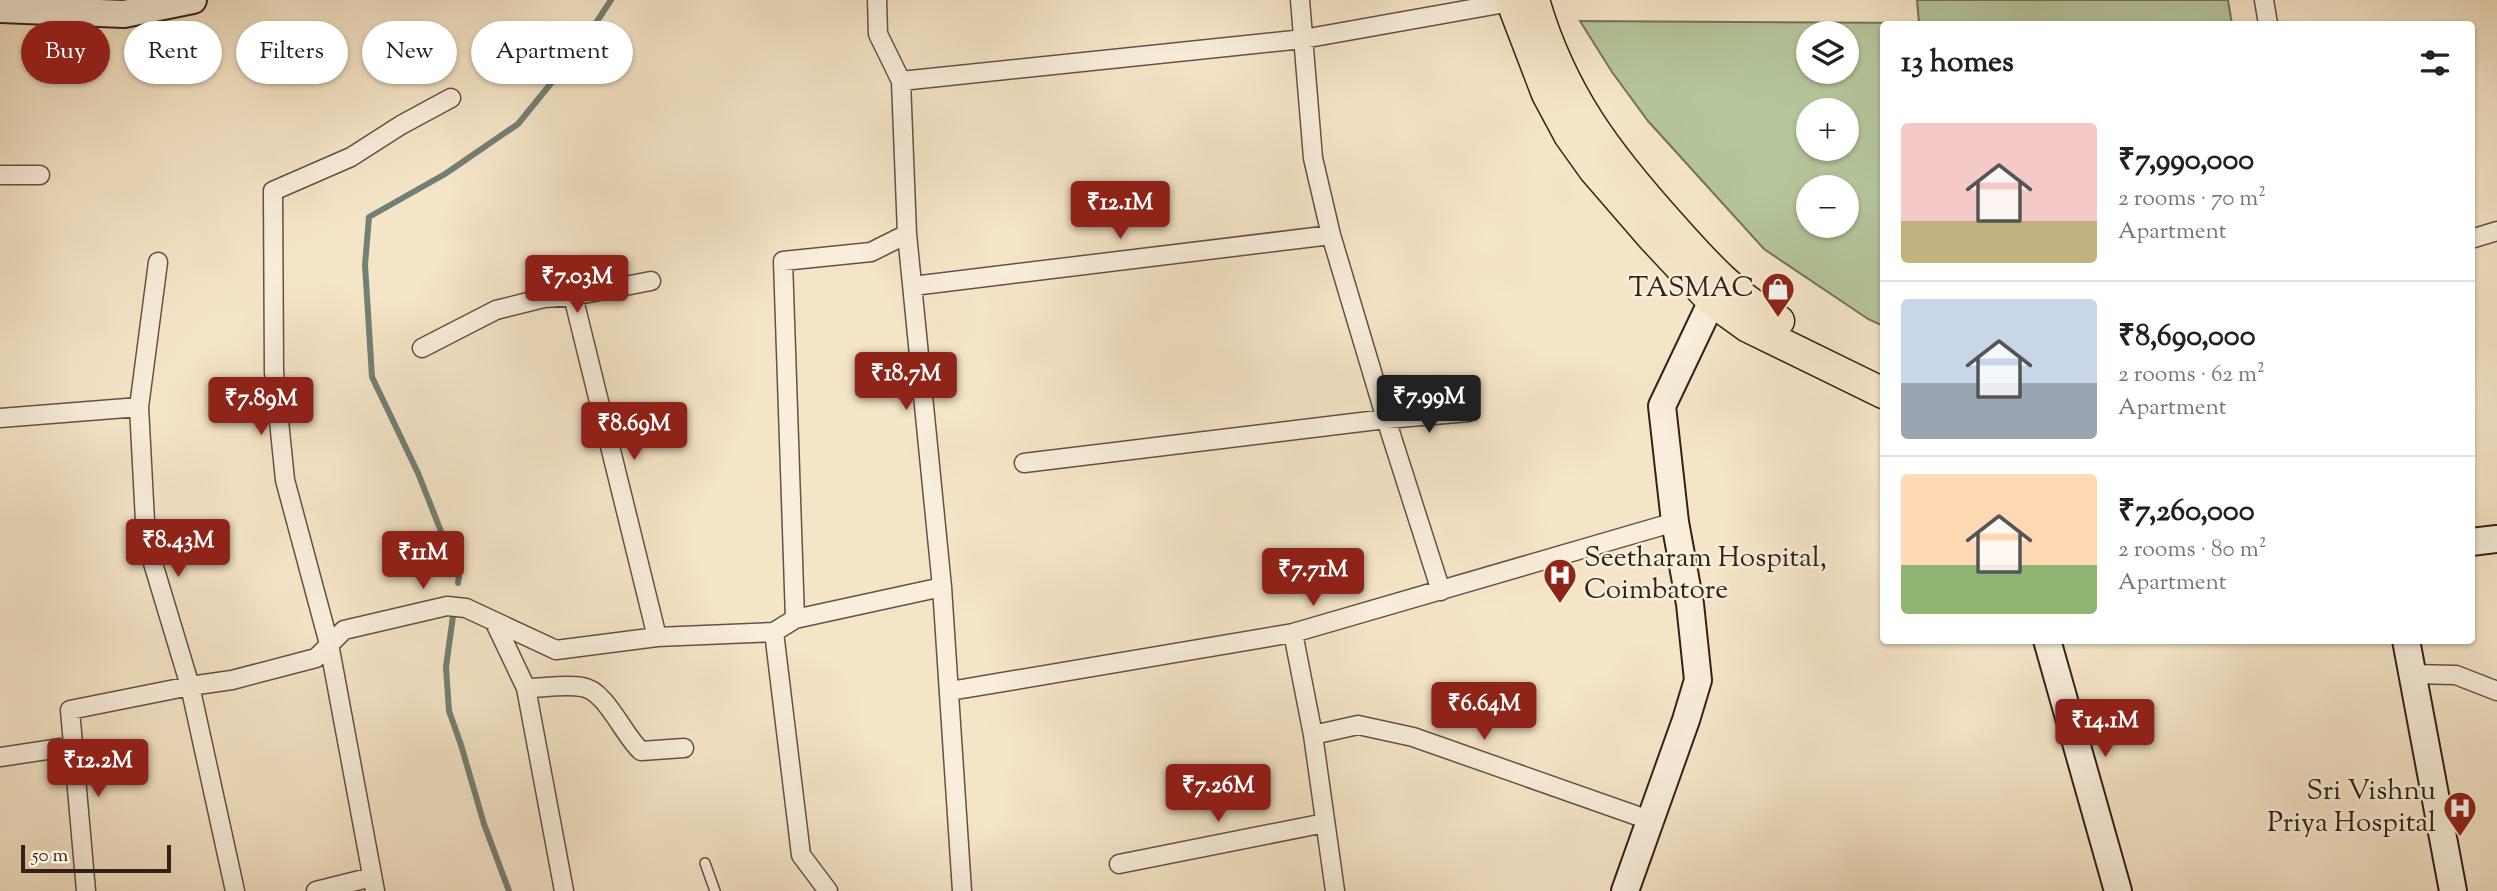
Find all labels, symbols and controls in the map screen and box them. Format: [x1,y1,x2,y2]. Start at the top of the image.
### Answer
chip: Buy [21,21,110,84]
chip: Rent [124,21,222,84]
chip: Filters [236,21,348,84]
chip: New [362,21,457,84]
chip: Apartment [471,21,633,84]
map controls [1796,21,1859,238]
button: layers [1796,21,1859,84]
text: 13 homes [1901,42,2014,85]
icon: filters [2416,44,2454,82]
button: + [1796,98,1859,161]
text: ₹7,990,000 [2118,140,2254,183]
icon: home [1957,151,2041,235]
button: − [1796,175,1859,238]
pin: ₹12.1M [1063,182,1177,241]
text: 2 rooms · 70 m² [2118,183,2266,216]
text: ₹12.1M [1087,187,1153,220]
text: Apartment [2118,216,2227,249]
pin: ₹7.03M [520,256,634,315]
text: ₹7.03M [541,261,613,294]
place label: TASMAC [1628,269,1754,309]
shop icon: TASMAC [1759,270,1797,319]
text: ₹8,690,000 [2118,316,2256,359]
icon: home [1957,327,2041,411]
pin: ₹18.7M [849,352,963,412]
text: ₹18.7M [871,358,941,391]
text: 2 rooms · 62 m² [2118,359,2265,392]
pin: ₹7.99M [1372,376,1486,435]
pin: ₹7.89M [204,378,318,437]
text: ₹7.99M [1393,381,1465,414]
text: ₹7.89M [224,383,298,416]
text: Apartment [2118,392,2227,425]
pin: ₹8.69M [577,402,691,462]
text: ₹8.69M [597,408,671,441]
text: ₹7,260,000 [2118,491,2255,534]
icon: home [1957,502,2041,586]
pin: ₹8.43M [121,520,235,579]
text: ₹8.43M [142,525,214,558]
pin: ₹11M [382,532,464,591]
text: 2 rooms · 80 m² [2118,534,2266,567]
text: ₹11M [398,537,448,570]
place label: Seetharam Hospital, Coimbatore [1584,539,1827,611]
pin: ₹7.71M [1256,548,1370,608]
text: ₹7.71M [1278,554,1348,587]
hospital icon: Seetharam Hospital, Coimbatore [1541,556,1579,605]
text: Apartment [2118,567,2227,600]
pin: ₹6.64M [1427,682,1541,742]
text: ₹6.64M [1447,688,1521,721]
pin: ₹14.1M [2048,700,2162,759]
text: ₹14.1M [2071,705,2139,738]
pin: ₹12.2M [41,740,155,799]
text: ₹12.2M [63,745,133,778]
pin: ₹7.26M [1161,764,1275,824]
text: ₹7.26M [1182,770,1254,803]
place label: Sri Vishnu Priya Hospital [2267,772,2436,844]
hospital icon: Sri Vishnu Priya Hospital [2441,789,2479,838]
scale bar [21,842,172,874]
text: 50 m [32,843,68,870]

